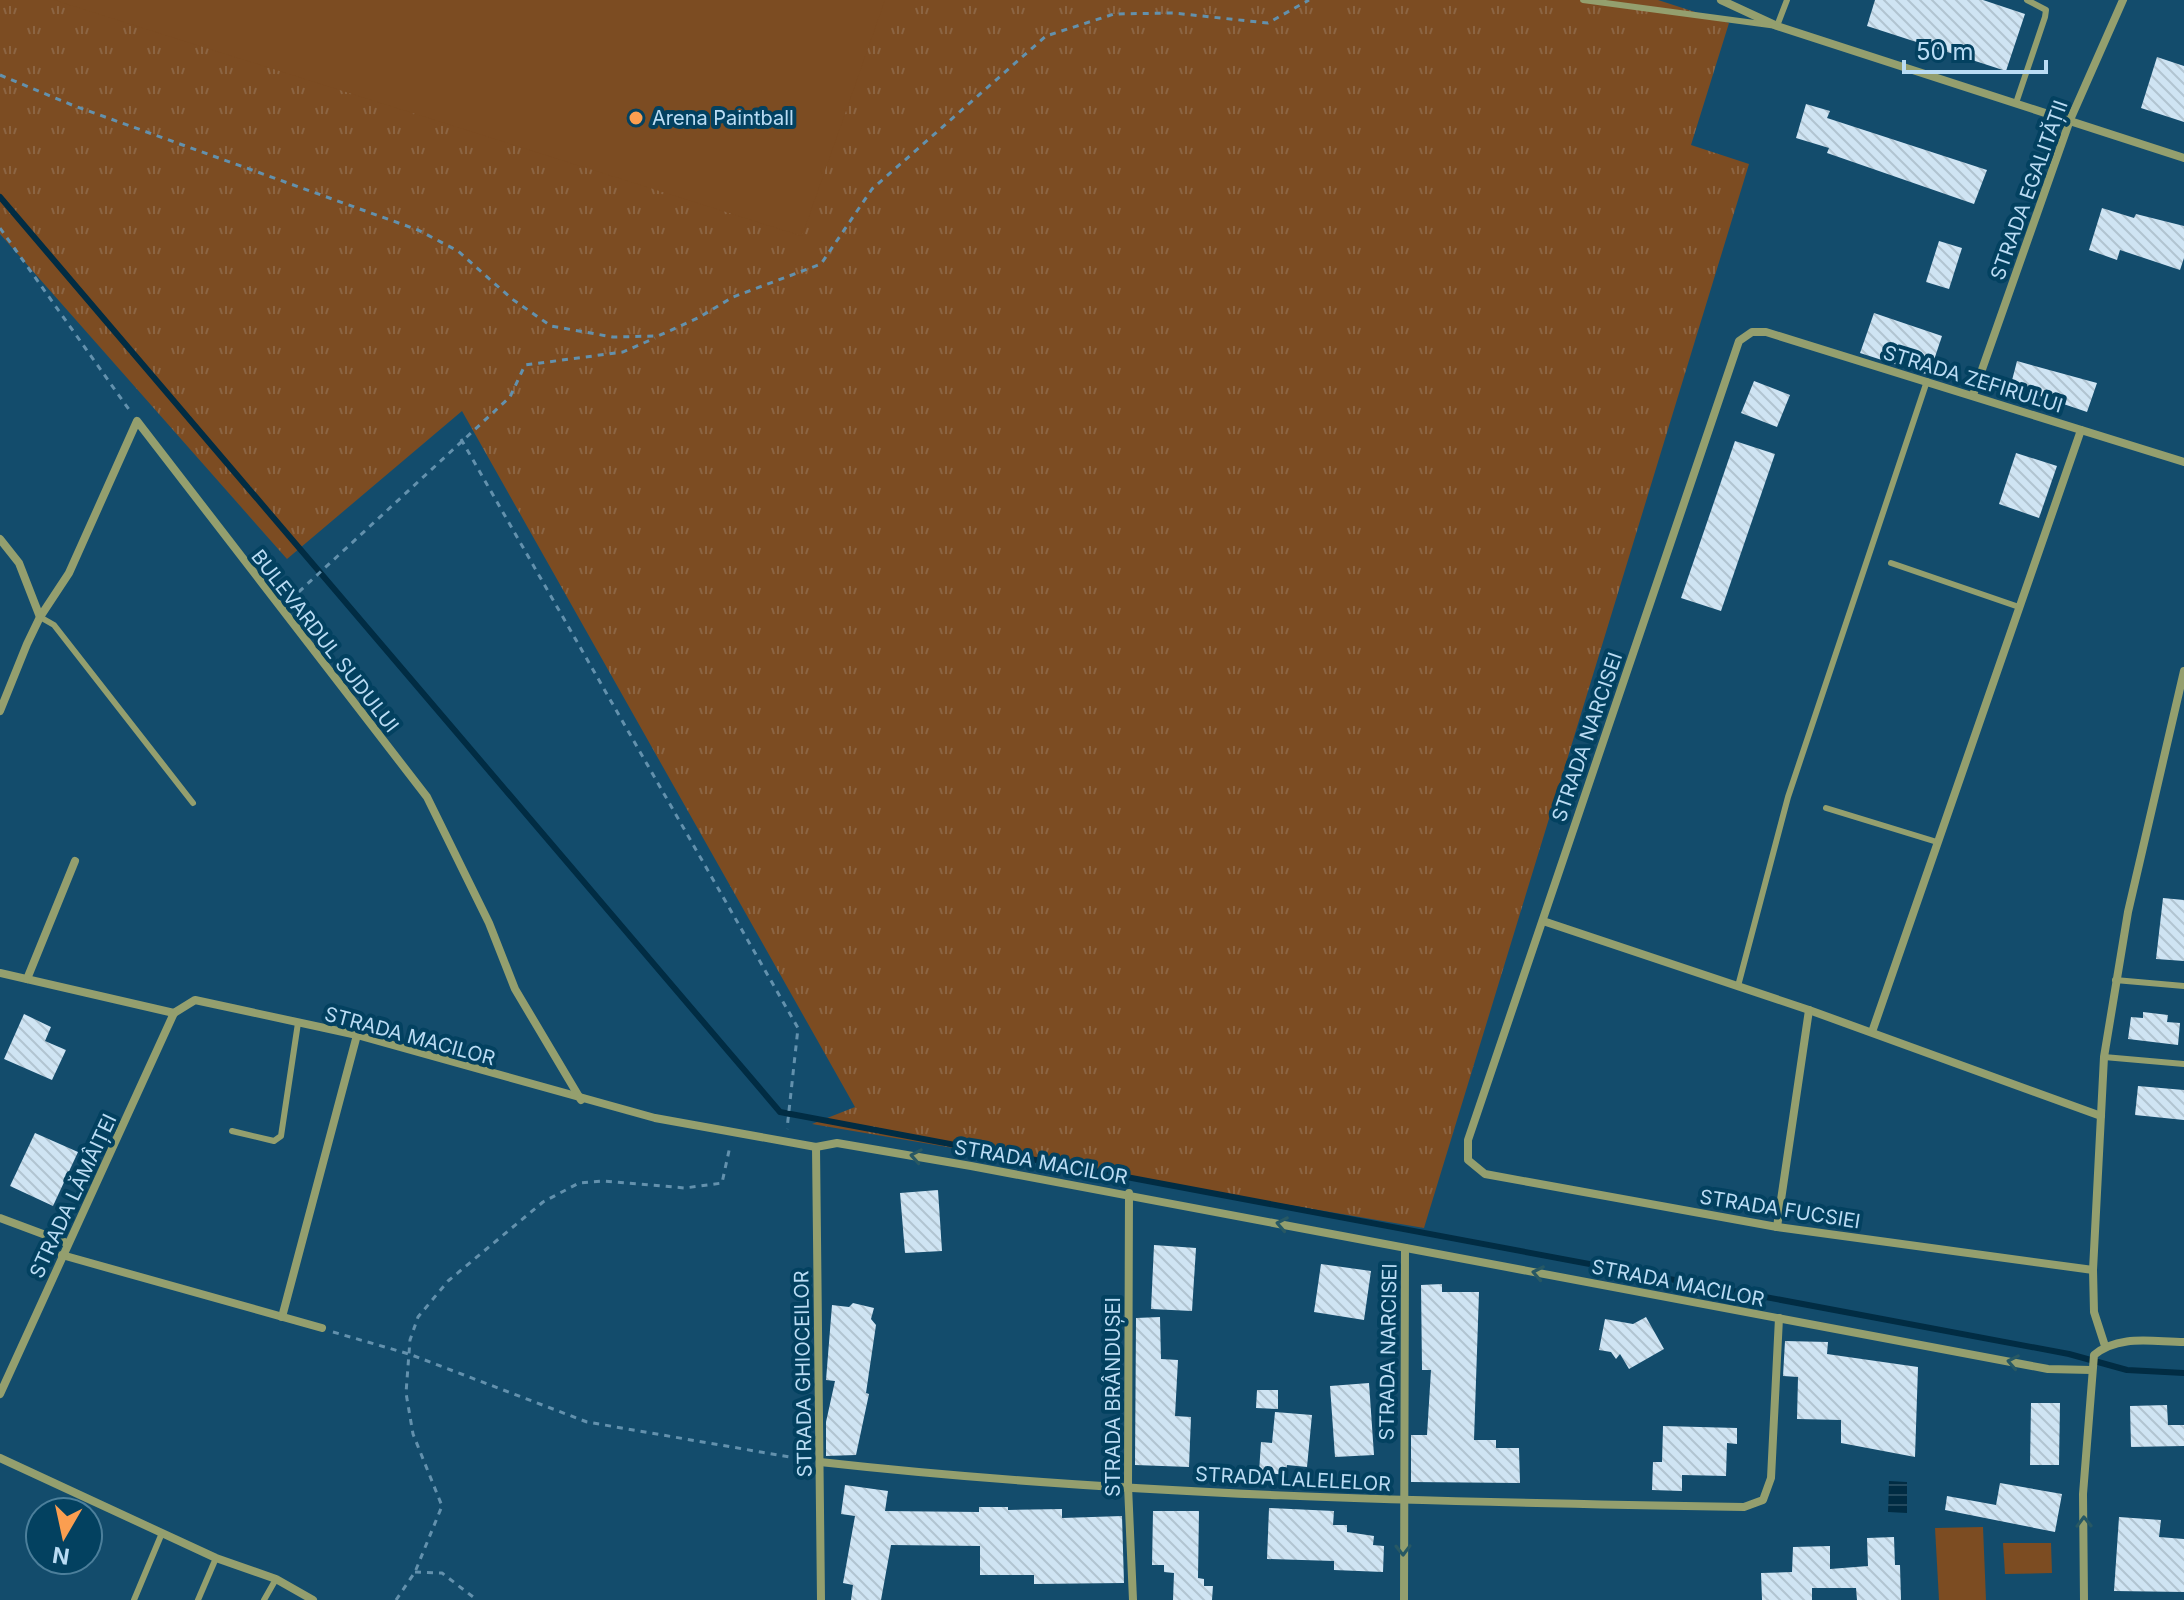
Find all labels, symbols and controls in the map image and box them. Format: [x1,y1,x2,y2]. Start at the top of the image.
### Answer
scale bar [1904,24,2046,74]
text: 50 m [1916,37,1974,66]
street label: STRADA EGALITĂȚII [1984,97,2073,283]
place label: Arena Paintball [652,106,794,130]
marker: Arena Paintball [627,109,645,127]
street label: STRADA ZEFIRULUI [1880,340,2066,418]
street label: BULEVARDUL SUDULUI [246,545,404,737]
street label: STRADA NARCISEI [1547,649,1627,825]
street label: STRADA MACILOR [322,1002,498,1070]
street label: STRADA LĂMÂIȚEI [24,1110,122,1282]
street label: STRADA MACILOR [952,1135,1130,1189]
one-way arrow [910,1149,923,1166]
street label: STRADA FUCSIEI [1698,1184,1862,1234]
one-way arrow [1276,1216,1289,1233]
street label: STRADA MACILOR [1589,1254,1767,1312]
street label: STRADA NARCISEI [1374,1263,1402,1441]
one-way arrow [1531,1265,1544,1282]
street label: STRADA GHIOCEILOR [789,1270,817,1478]
street label: STRADA BRÂNDUȘEI [1101,1297,1125,1497]
one-way arrow [2006,1355,2020,1372]
street label: STRADA LALELELOR [1194,1462,1392,1496]
north arrow [24,1496,104,1576]
one-way arrow [2075,1515,2092,1528]
text: N [51,1542,71,1570]
one-way arrow [1395,1544,1412,1557]

